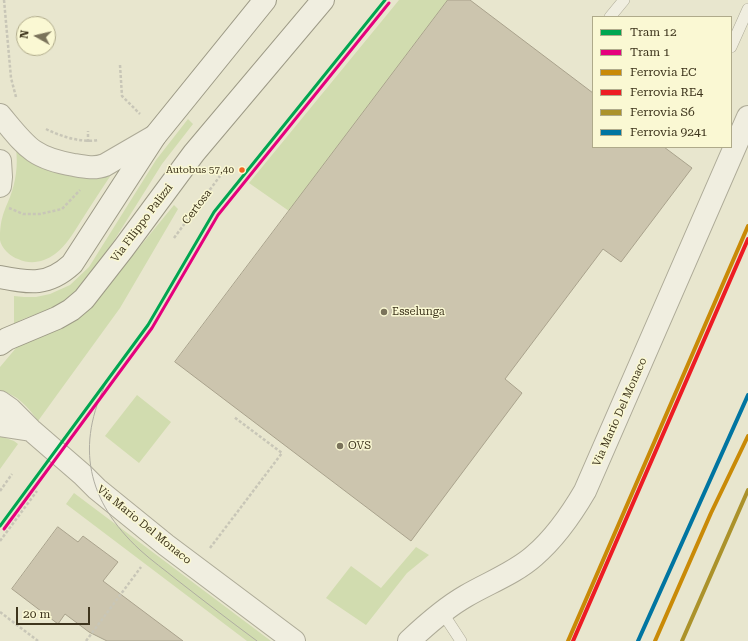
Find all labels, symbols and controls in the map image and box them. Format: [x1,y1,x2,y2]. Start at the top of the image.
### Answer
north arrow [16,16,56,56]
legend [592,16,732,148]
text: Tram 12 [630,25,677,39]
text: N [18,29,32,40]
text: Tram 1 [630,45,670,59]
text: Ferrovia EC [630,65,697,79]
text: Ferrovia RE4 [630,85,703,99]
text: Ferrovia S6 [630,105,695,119]
text: Ferrovia 9241 [630,125,707,139]
place label: Autobus 57,40 [166,164,234,176]
marker: Autobus 57,40 [237,165,247,175]
street label: Via Filippo Palizzi [108,181,176,265]
street label: Certosa [180,187,214,227]
place label: Esselunga [392,305,445,319]
marker: Esselunga [379,307,389,317]
street label: Via Mario Del Monaco [590,356,650,468]
place label: OVS [348,439,371,453]
marker: OVS [335,441,345,451]
street label: Via Mario Del Monaco [94,483,194,567]
scale bar [18,599,92,625]
text: 20 m [23,607,50,621]

